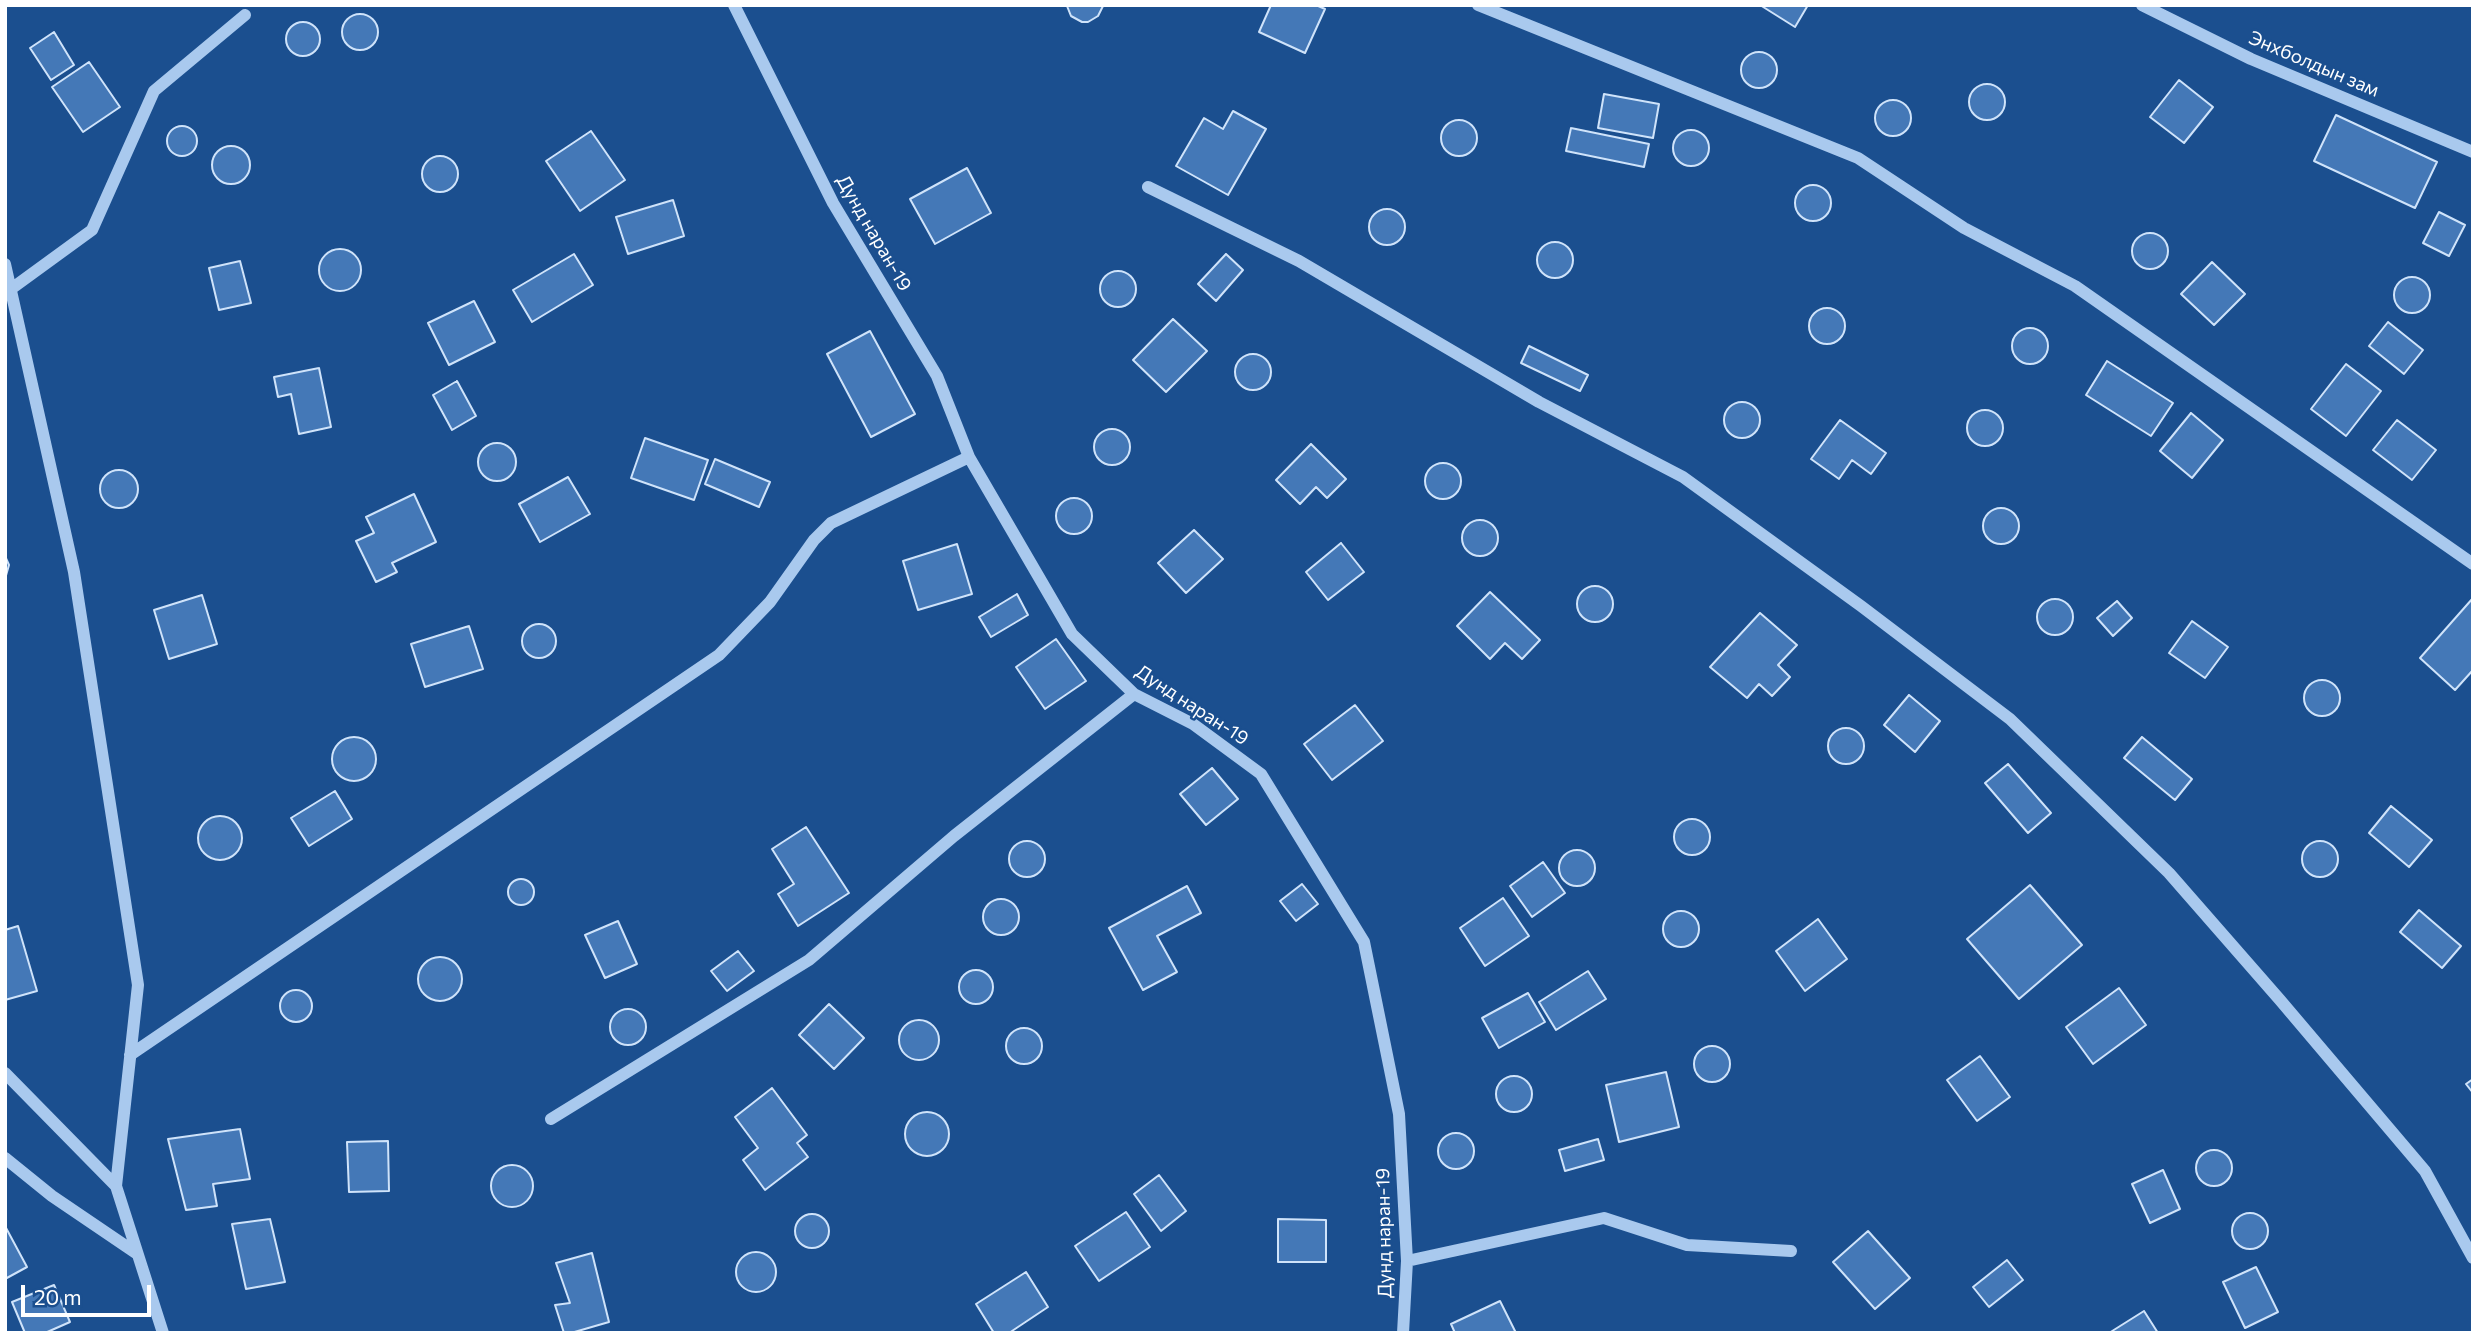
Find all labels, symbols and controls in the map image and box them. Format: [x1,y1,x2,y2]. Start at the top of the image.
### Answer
street label: Энхболдын зам [2245,26,2383,102]
street label: Дунд наран-19 [832,171,916,295]
street label: Дунд наран-19 [1131,660,1253,750]
street label: Дунд наран-19 [1371,1168,1397,1298]
scale bar [24,1272,154,1316]
text: 20 m [34,1284,82,1309]

